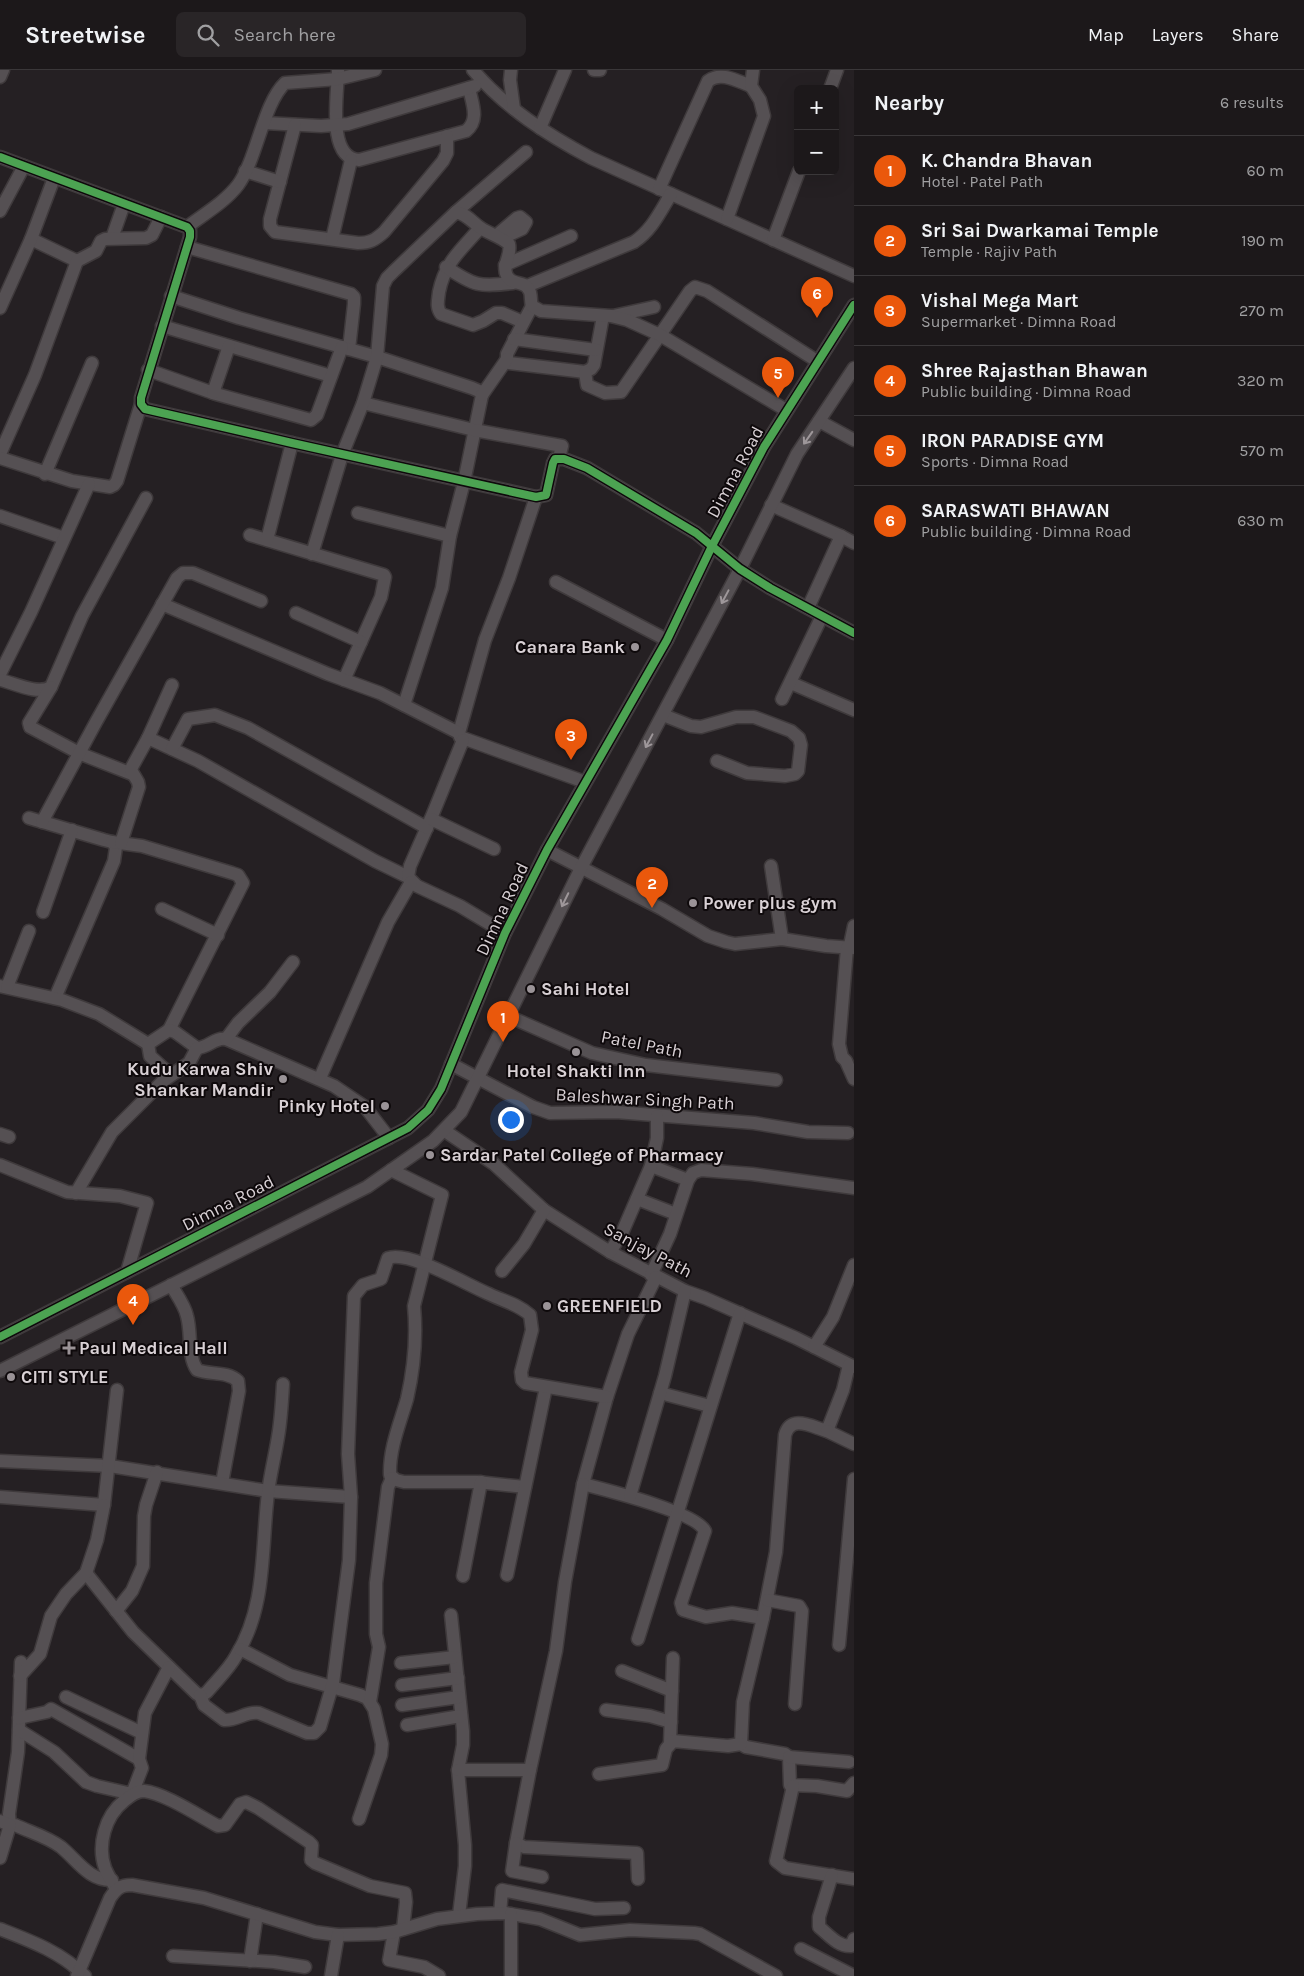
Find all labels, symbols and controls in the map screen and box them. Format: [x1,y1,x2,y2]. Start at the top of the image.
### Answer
search box [176,12,526,57]
text: Streetwise [25,21,146,49]
icon: search [194,21,222,49]
text: Search here [234,24,336,46]
text: Map [1088,24,1124,46]
text: Layers [1152,24,1204,46]
text: Share [1232,24,1279,46]
map controls [794,85,839,175]
button: + [794,85,839,130]
text: Nearby [874,91,944,115]
text: 6 results [1220,93,1284,112]
button: − [794,130,839,175]
text: K. Chandra Bhavan [921,150,1092,172]
text: 1 [887,161,893,180]
text: 60 m [1247,161,1284,180]
text: Hotel · Patel Path [921,172,1043,191]
text: Sri Sai Dwarkamai Temple [921,220,1159,242]
text: 2 [885,231,895,250]
text: 190 m [1241,231,1284,250]
text: Temple · Rajiv Path [921,242,1057,261]
pin: 6 [801,277,833,318]
text: Vishal Mega Mart [921,290,1079,312]
text: 3 [885,301,895,320]
text: 270 m [1239,301,1284,320]
text: Supermarket · Dimna Road [921,312,1116,331]
pin: 5 [762,357,794,398]
text: Shree Rajasthan Bhawan [921,360,1148,382]
text: 4 [885,371,895,390]
text: 320 m [1237,371,1284,390]
text: Public building · Dimna Road [921,382,1132,401]
street label: Dimna Road [702,422,768,522]
one-way arrow [803,430,813,444]
text: IRON PARADISE GYM [921,430,1104,452]
text: 5 [885,441,895,460]
text: 570 m [1239,441,1284,460]
text: Sports · Dimna Road [921,452,1069,471]
text: SARASWATI BHAWAN [921,500,1110,522]
text: 6 [885,511,895,530]
text: 630 m [1237,511,1284,530]
text: Public building · Dimna Road [921,522,1132,541]
one-way arrow [720,589,729,604]
place label: Canara Bank [515,636,625,658]
marker: Canara Bank [629,641,641,653]
pin: 3 [555,719,587,760]
one-way arrow [644,733,653,748]
street label: Dimna Road [471,859,533,959]
pin: 2 [636,867,668,908]
one-way arrow [560,892,569,907]
place label: Power plus gym [703,892,837,914]
marker: Power plus gym [687,897,699,909]
place label: Sahi Hotel [541,978,630,1000]
marker: Sahi Hotel [525,983,537,995]
pin: 1 [487,1001,519,1042]
street label: Patel Path [599,1025,685,1063]
marker: Hotel Shakti Inn [570,1046,582,1058]
place label: Kudu Karwa Shiv Shankar Mandir [127,1058,274,1101]
place label: Hotel Shakti Inn [507,1060,645,1082]
marker: Kudu Karwa Shiv Shankar Mandir [277,1073,289,1085]
street label: Baleshwar Singh Path [555,1083,735,1115]
place label: Pinky Hotel [278,1095,375,1117]
marker: Pinky Hotel [379,1100,391,1112]
your location [498,1107,524,1133]
place label: Sardar Patel College of Pharmacy [440,1144,723,1166]
marker: Sardar Patel College of Pharmacy [424,1149,436,1161]
street label: Dimna Road [178,1170,278,1236]
street label: Sanjay Path [600,1217,696,1283]
pin: 4 [117,1284,149,1325]
place label: GREENFIELD [557,1295,662,1317]
marker: GREENFIELD [541,1300,553,1312]
place label: Paul Medical Hall [79,1337,228,1359]
marker: Paul Medical Hall [63,1342,75,1354]
place label: CITI STYLE [21,1366,109,1388]
marker: CITI STYLE [5,1371,17,1383]

